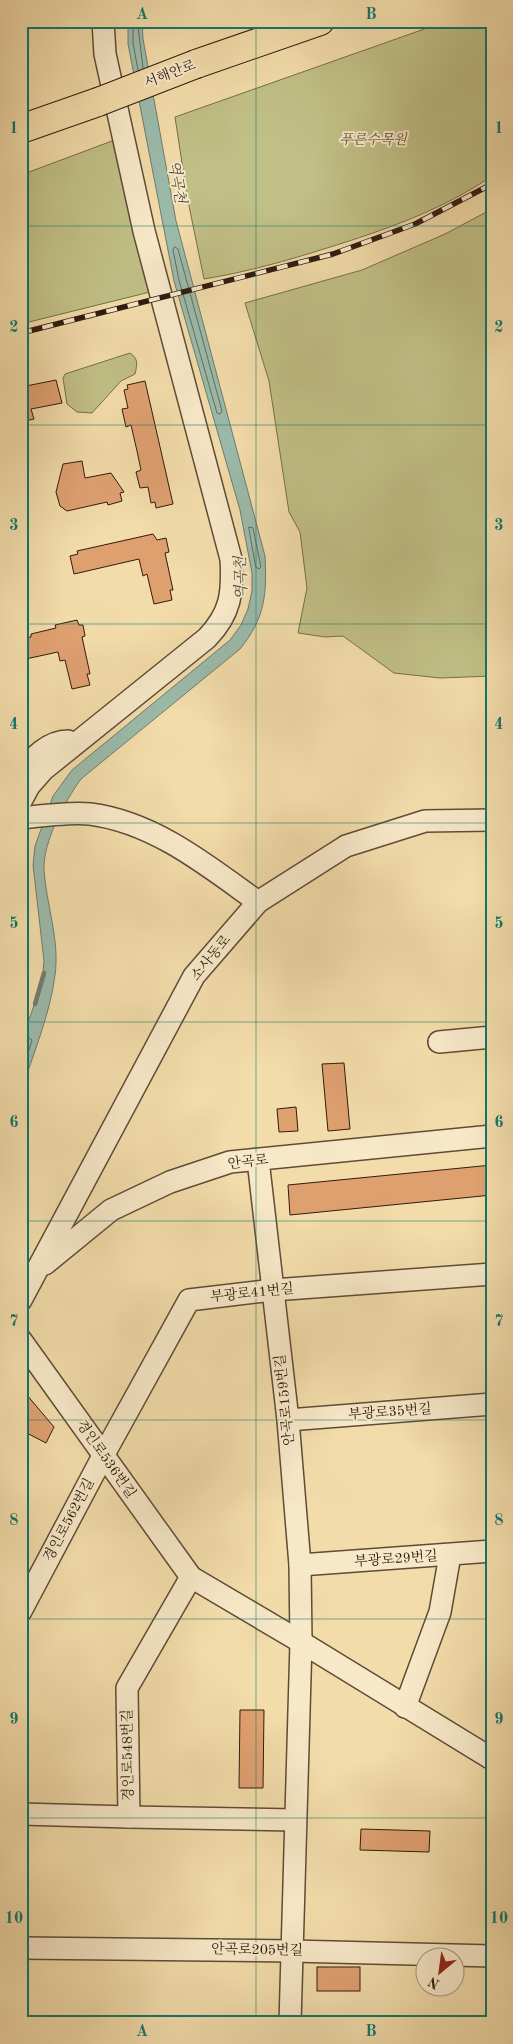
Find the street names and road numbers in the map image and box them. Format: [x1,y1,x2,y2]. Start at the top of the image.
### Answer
street label: 서해안로 [142,57,198,90]
street label: 소사동로 [188,932,234,983]
street label: 안곡로 [227,1152,269,1171]
street label: 부광로41번길 [209,1281,294,1304]
street label: 안곡로159번길 [272,1354,297,1447]
street label: 부광로35번길 [348,1401,432,1422]
street label: 경인로536번길 [74,1417,139,1501]
street label: 경인로562번길 [40,1476,97,1564]
street label: 부광로29번길 [354,1548,438,1569]
street label: 경인로548번길 [119,1709,136,1801]
street label: 안곡로205번길 [211,1941,303,1958]

